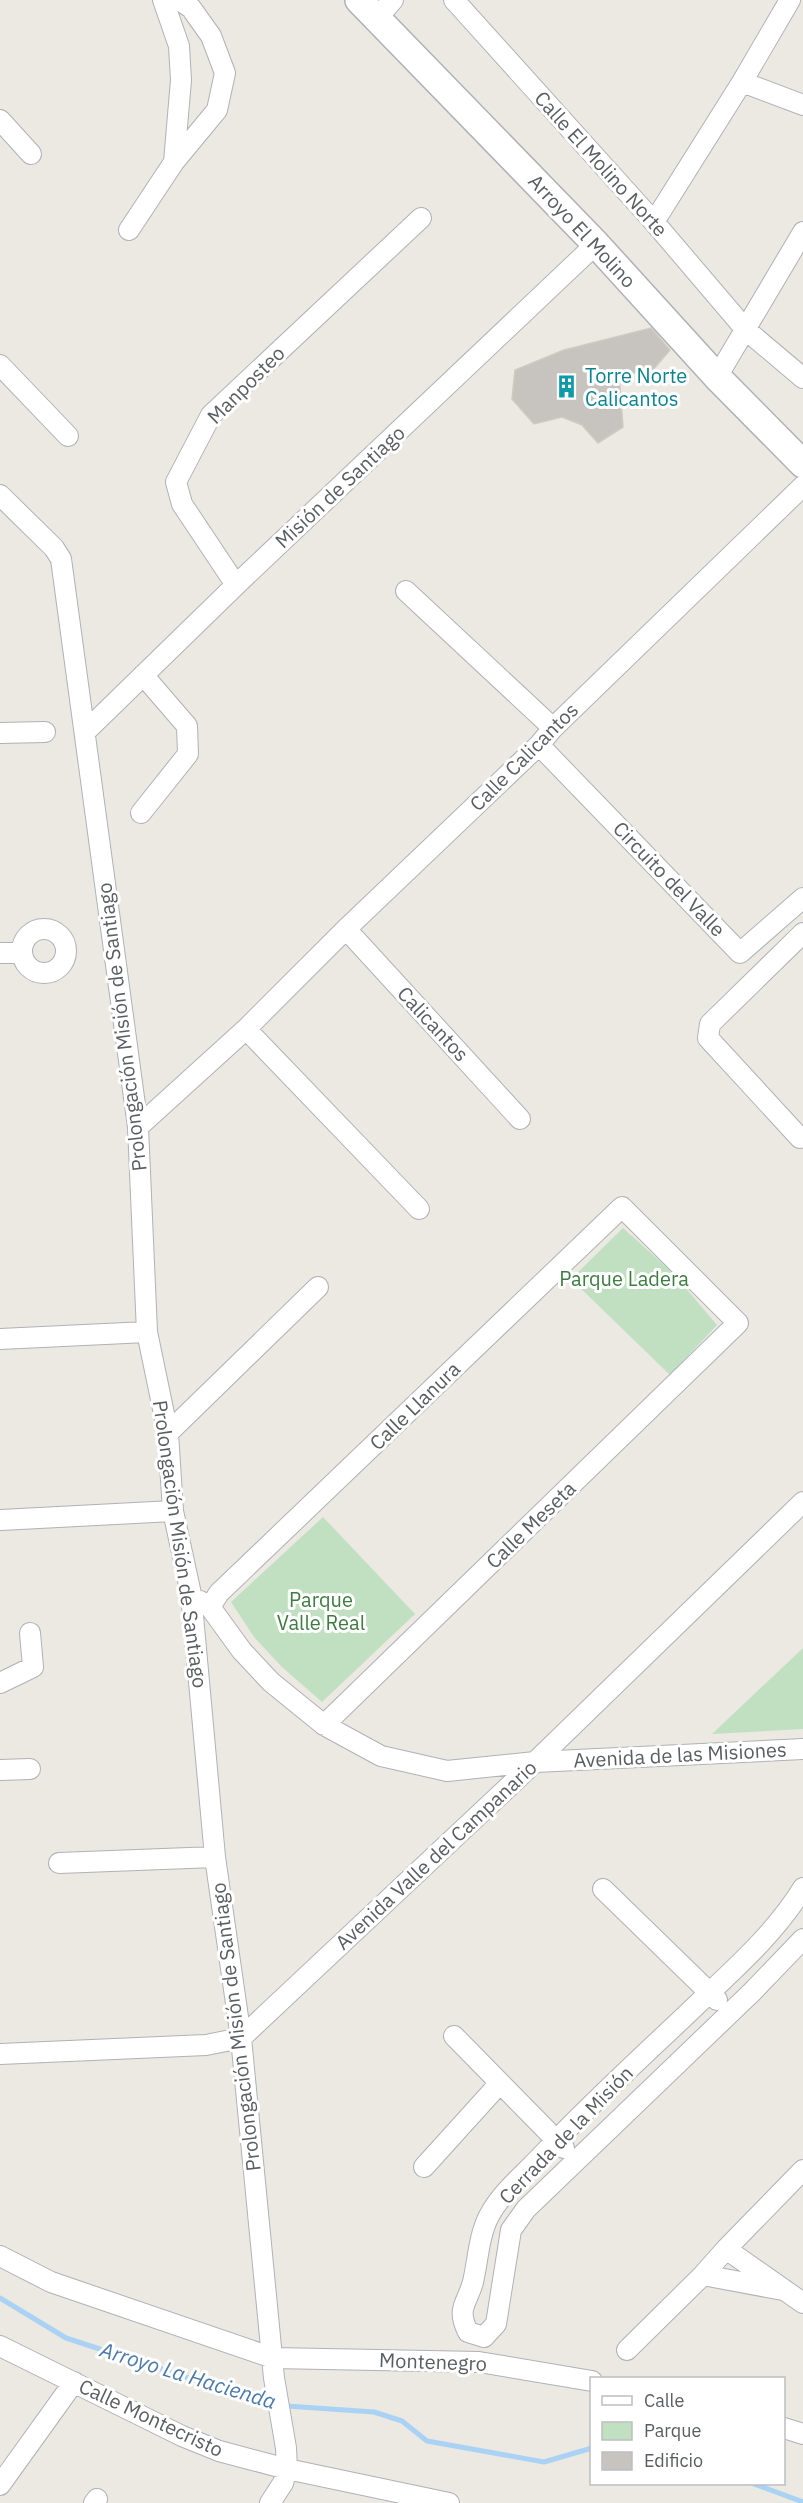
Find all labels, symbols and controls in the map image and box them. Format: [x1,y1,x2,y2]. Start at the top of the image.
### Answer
street label: Calle El Molino Norte [529,85,674,242]
street label: Arroyo El Molino [523,168,642,293]
street label: Manposteo [201,340,290,429]
place label: Torre Norte Calicantos [585,362,687,412]
building icon: Torre Norte Calicantos [554,374,580,400]
street label: Misión de Santiago [269,419,411,554]
street label: Calle Calicantos [464,697,584,817]
street label: Circuito del Valle [607,815,731,942]
street label: Prolongación Misión de Santiago [90,881,153,1173]
street label: Calicantos [392,980,475,1067]
park label: Parque Ladera [559,1265,689,1292]
street label: Calle Llanura [363,1355,466,1456]
street label: Prolongación Misión de Santiago [147,1398,214,1690]
street label: Calle Meseta [480,1475,582,1574]
park label: Parque Valle Real [277,1586,365,1636]
street label: Avenida de las Misiones [573,1735,787,1774]
street label: Avenida Valle del Campanario [329,1754,542,1955]
street label: Prolongación Misión de Santiago [204,1881,267,2173]
street label: Cerrada de la Misión [493,2060,639,2210]
water label: Arroyo La Hacienda [96,2335,280,2415]
street label: Montenegro [379,2346,487,2377]
street label: Calle Montecristo [75,2372,228,2463]
legend [590,2377,785,2485]
text: Calle [644,2389,684,2412]
text: Parque [644,2419,702,2442]
text: Edificio [644,2449,703,2472]

